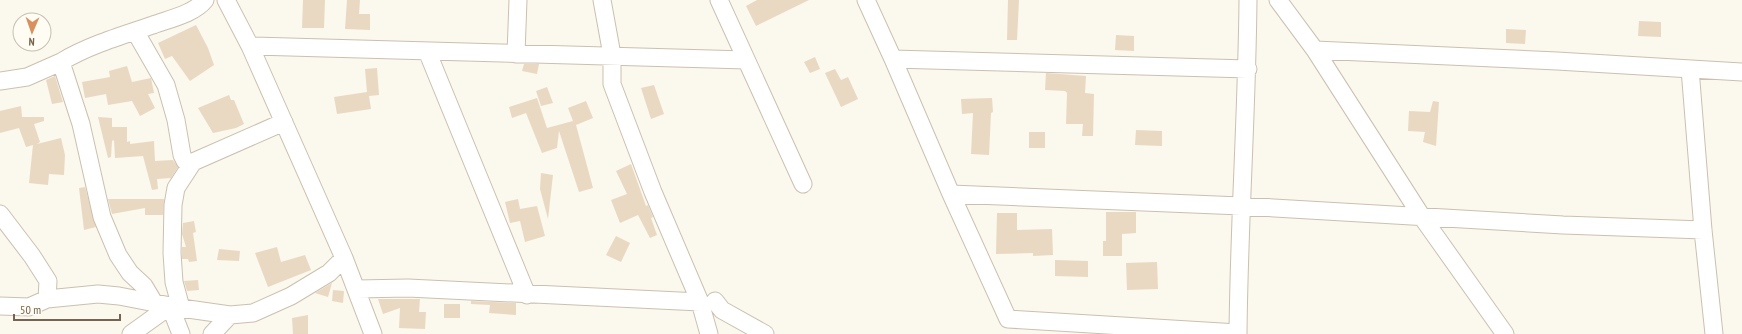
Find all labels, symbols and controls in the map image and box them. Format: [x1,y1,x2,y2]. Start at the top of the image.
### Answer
north arrow [12,12,52,52]
text: N [28,35,35,49]
scale bar [14,296,120,322]
text: 50 m [20,302,41,317]

